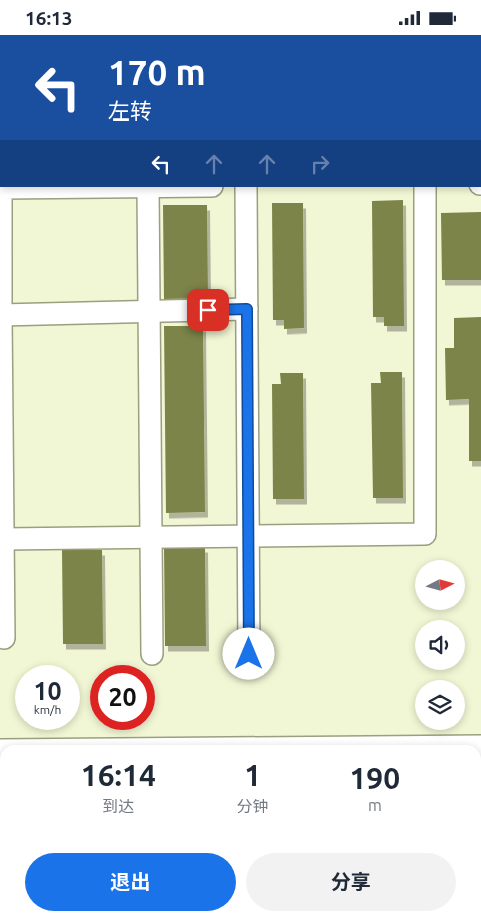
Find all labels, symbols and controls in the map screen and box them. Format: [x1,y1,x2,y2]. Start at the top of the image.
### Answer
text: 16:13 [25,7,73,29]
text: 170 m [108,52,206,92]
icon: left [25,55,90,120]
text: 左转 [108,98,152,123]
icon: left [147,150,175,178]
icon: ahead [200,150,228,178]
icon: ahead [253,150,281,178]
icon: right [306,150,334,178]
pin [187,289,229,331]
icon: arrive [194,296,222,324]
north arrow [415,560,465,610]
map controls [415,560,465,730]
button: sound [415,620,465,670]
position arrow [222,627,274,679]
speed limit sign: 20 [90,665,155,730]
text: 10 [33,677,62,705]
button: layers [415,680,465,730]
text: km/h [34,703,61,716]
text: 16:14 [81,758,156,792]
text: 1 [244,758,261,792]
text: 190 [349,761,400,795]
text: m [368,796,382,814]
text: 到达 [102,797,134,815]
text: 分钟 [237,797,269,815]
button: 退出 [25,853,236,911]
button: 分享 [246,853,456,911]

